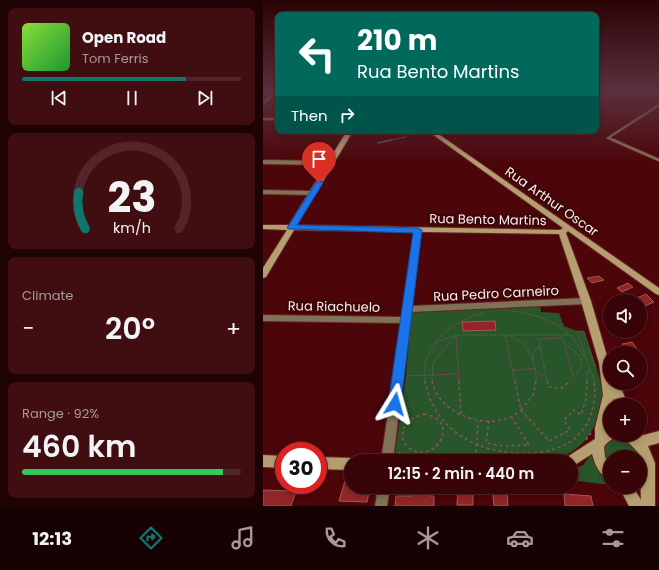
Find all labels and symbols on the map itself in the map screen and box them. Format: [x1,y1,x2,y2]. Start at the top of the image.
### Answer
pin [302,142,336,183]
street label: Rua Arthur Oscar [501,162,602,241]
street label: Rua Bento Martins [429,209,547,230]
street label: Rua Pedro Carneiro [433,281,559,306]
street label: Rua Riachuelo [288,296,380,317]
position arrow [374,383,416,425]
speed limit sign: 30 [275,442,327,494]

